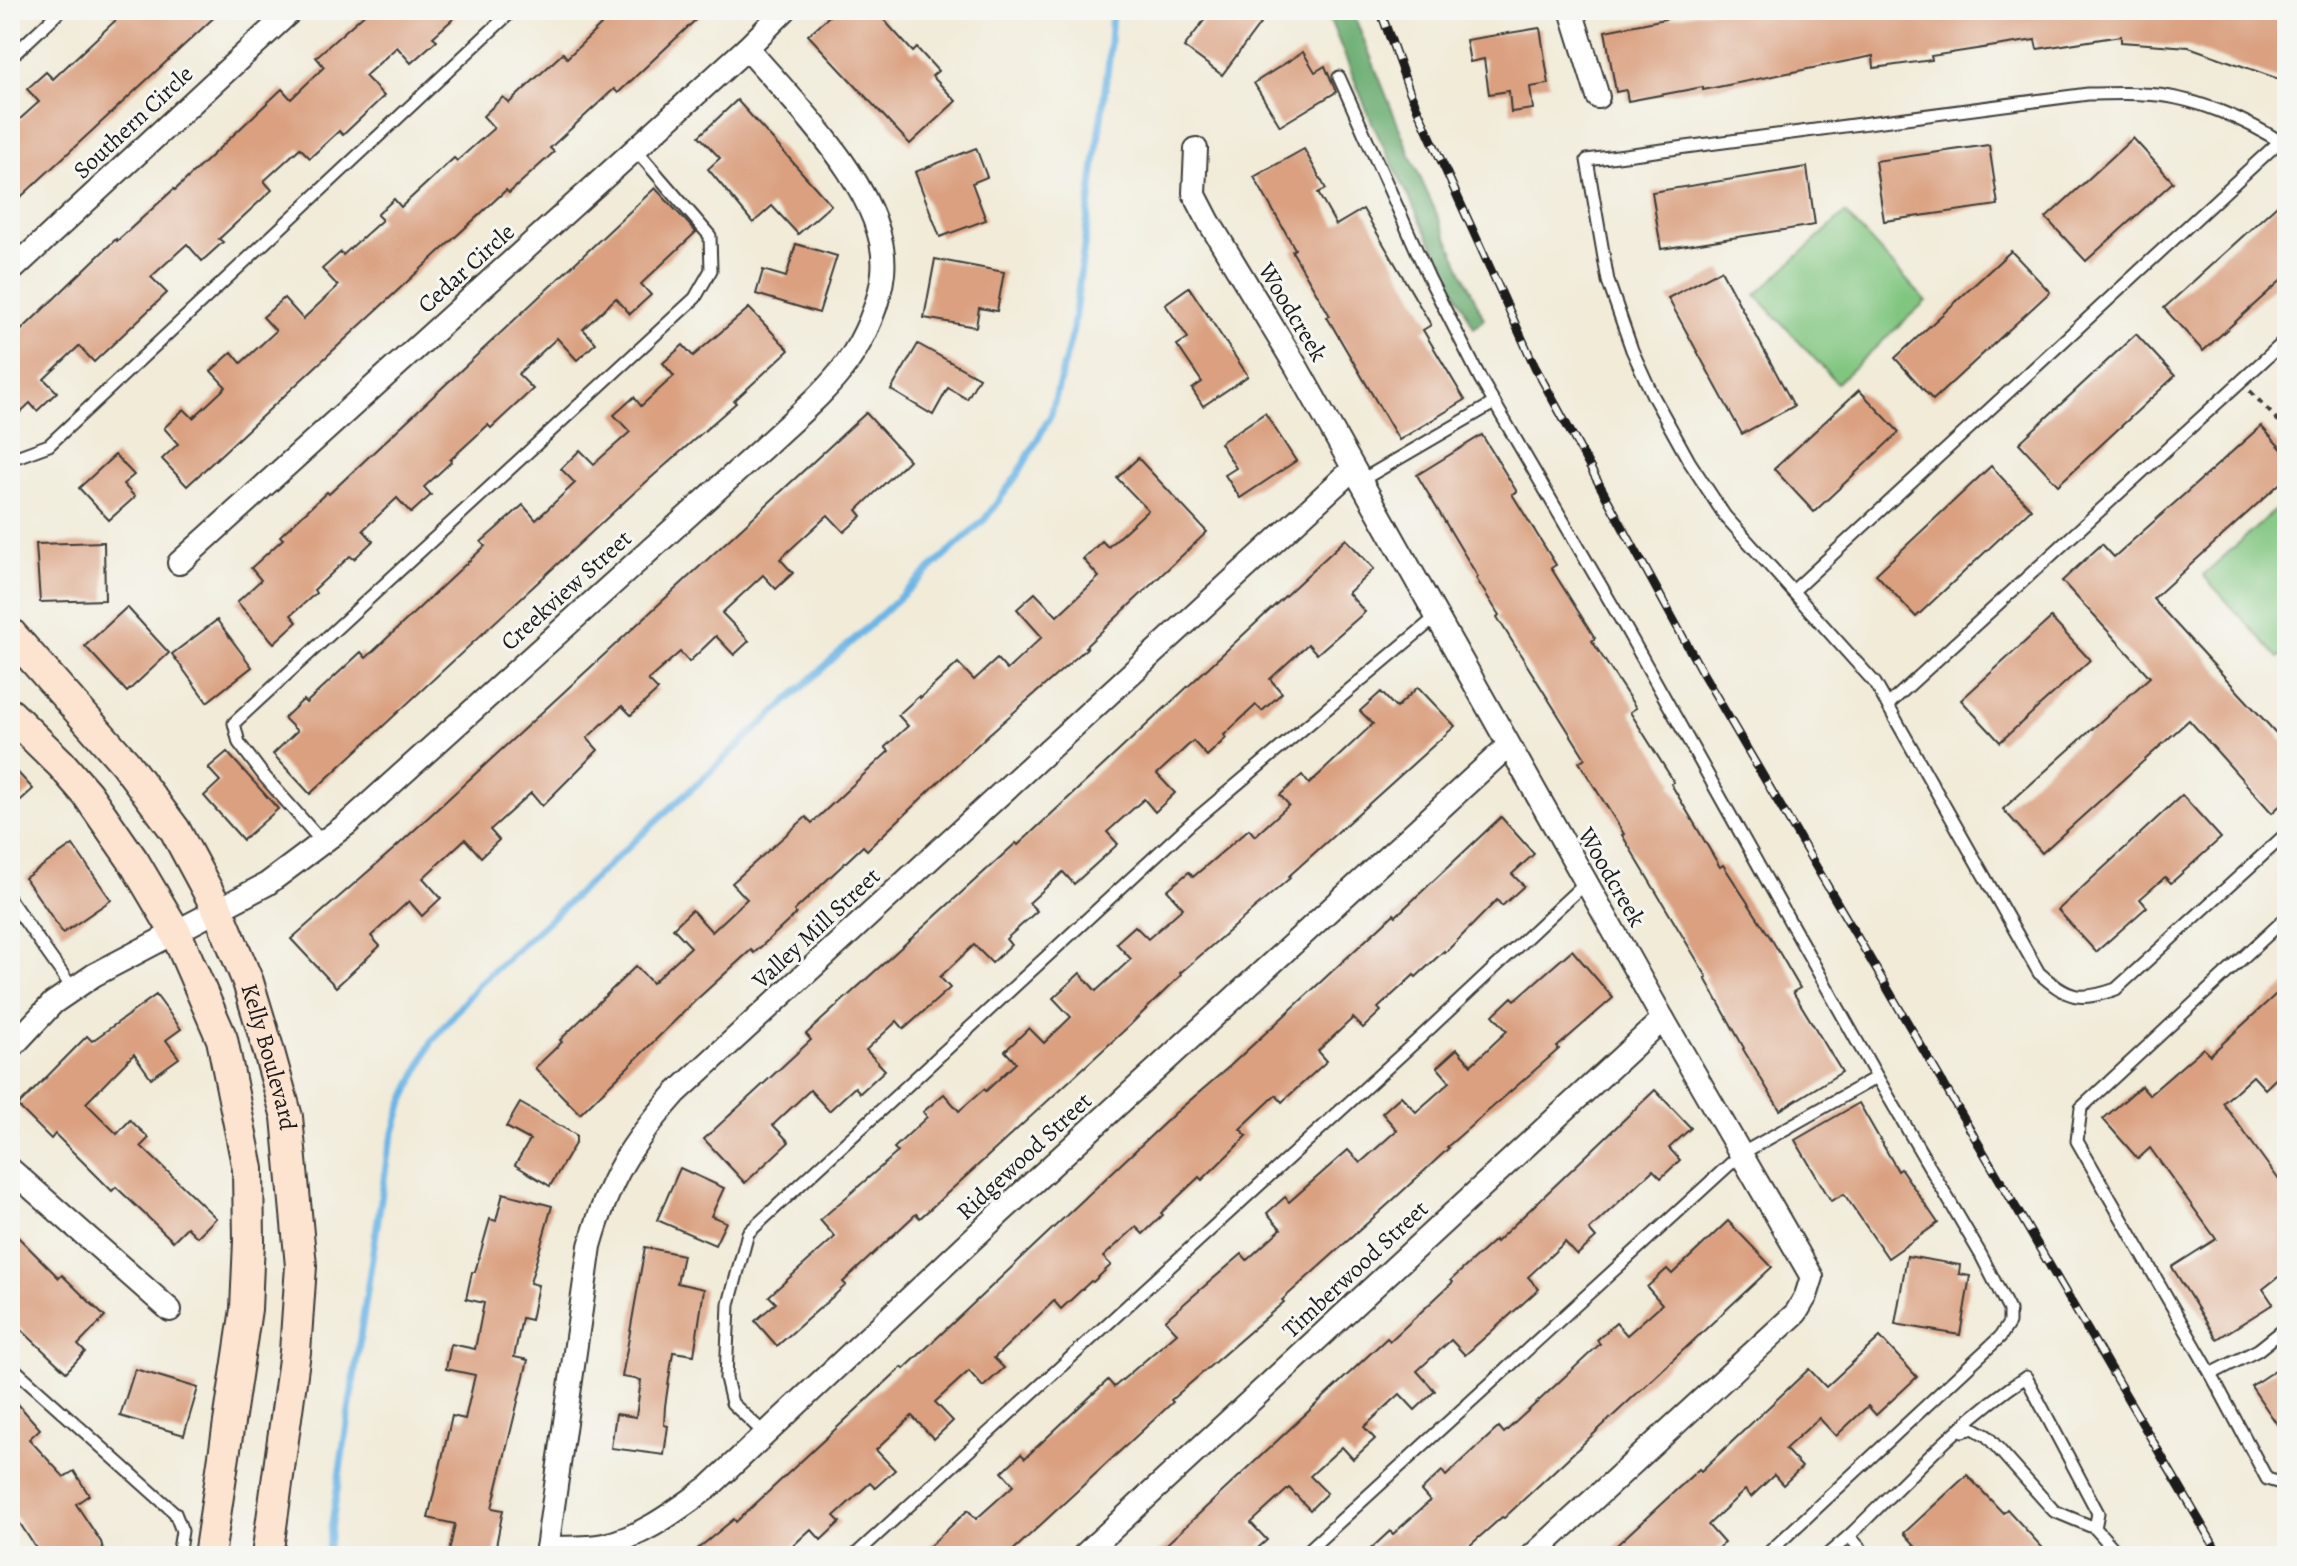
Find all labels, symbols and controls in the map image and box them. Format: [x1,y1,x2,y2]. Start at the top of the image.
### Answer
street label: Southern Circle [66,58,200,186]
street label: Cedar Circle [411,216,521,320]
street label: Woodcreek [1250,256,1335,367]
street label: Creekview Street [494,523,638,657]
street label: Woodcreek [1570,821,1653,933]
street label: Valley Mill Street [744,860,887,996]
street label: Kelly Boulevard [233,980,304,1132]
street label: Ridgewood Street [949,1085,1099,1227]
street label: Timberwood Street [1275,1193,1435,1345]

